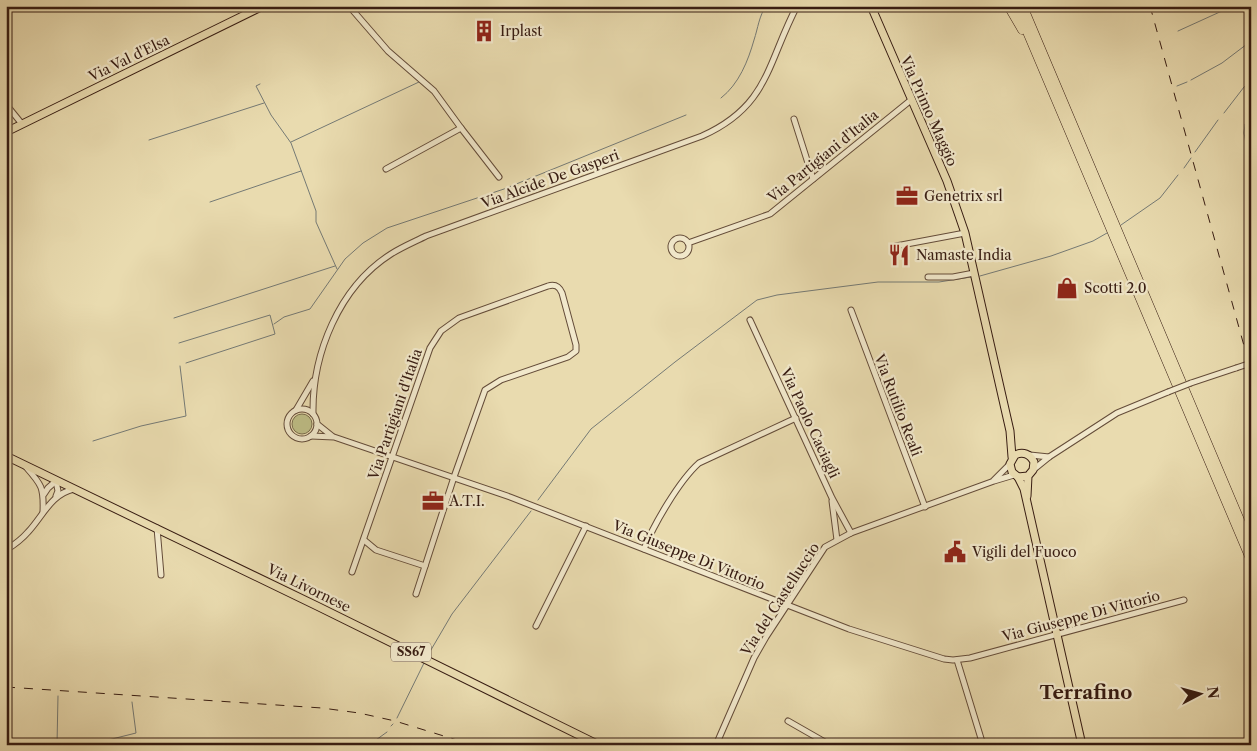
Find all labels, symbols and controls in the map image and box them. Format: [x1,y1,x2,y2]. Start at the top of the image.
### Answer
building icon: Irplast [471,18,497,44]
place label: Irplast [500,22,542,40]
street label: Via Val d'Elsa [85,30,173,86]
street label: Via Primo Maggio [896,52,961,169]
street label: Via Partigiani d'Italia [763,105,883,207]
street label: Via Alcide De Gasperi [478,146,621,213]
office icon: Genetrix srl [894,183,920,209]
place label: Genetrix srl [924,187,1003,205]
restaurant icon: Namaste India [886,242,912,268]
place label: Namaste India [916,246,1012,264]
shop icon: Scotti 2.0 [1054,275,1080,301]
place label: Scotti 2.0 [1084,279,1147,297]
street label: Via Partigiani d'Italia [364,346,426,483]
street label: Via Rutilio Reali [870,350,926,459]
street label: Via Paolo Caciagli [776,364,843,481]
office icon: A.T.I. [420,488,446,514]
place label: A.T.I. [448,492,485,510]
street label: Via Giuseppe Di Vittorio [609,516,768,594]
street label: Via del Castelluccio [736,539,823,660]
public building icon: Vigili del Fuoco [942,539,968,565]
place label: Vigili del Fuoco [971,543,1077,561]
street label: Via Livornese [263,560,354,616]
street label: Via Giuseppe Di Vittorio [999,586,1162,646]
road number: SS67 [391,642,431,662]
north arrow [1174,668,1224,718]
district label: Terrafino [1040,681,1132,704]
text: N [1203,686,1223,700]

